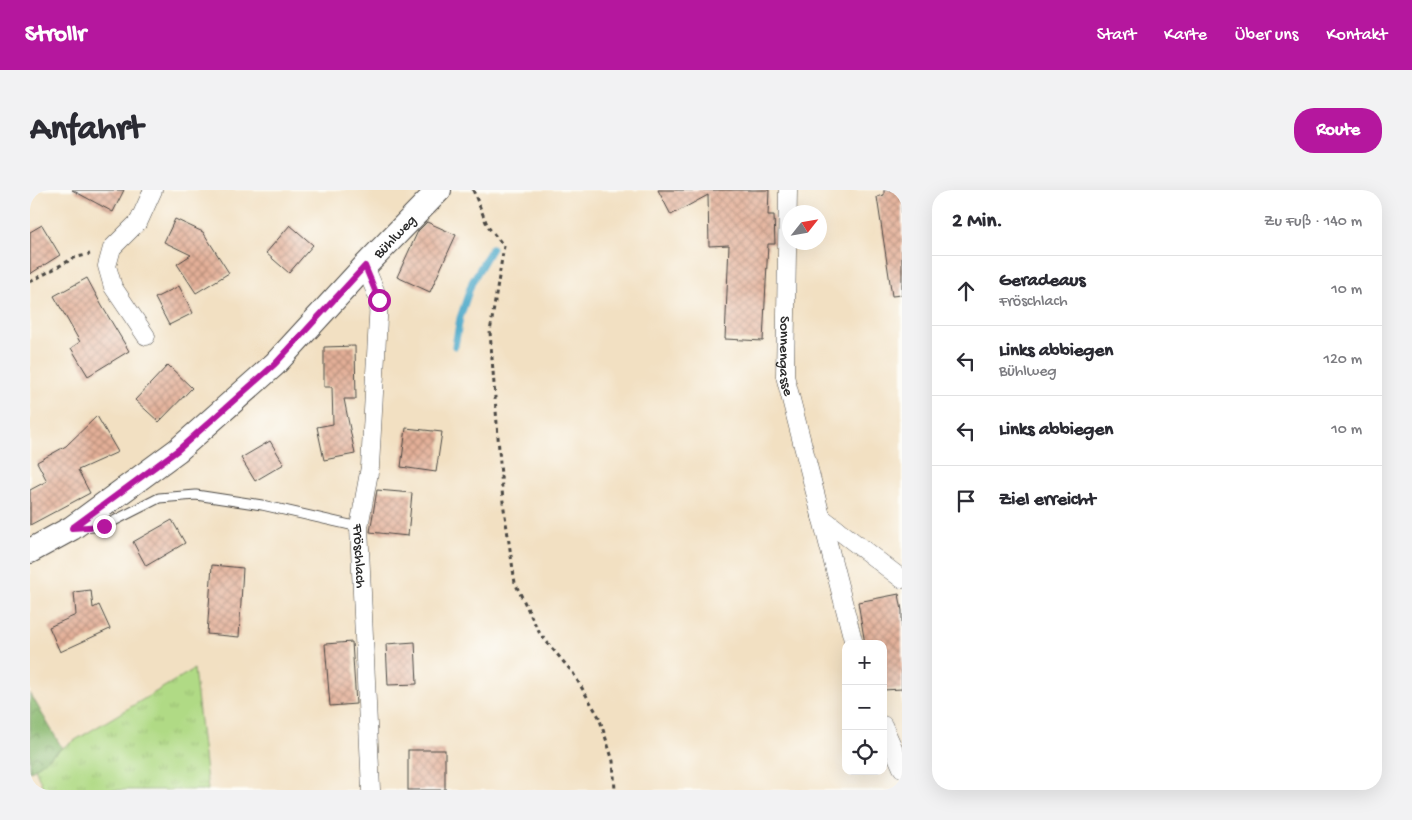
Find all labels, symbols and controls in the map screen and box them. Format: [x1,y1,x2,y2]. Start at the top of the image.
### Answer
text: Strollr [25,21,86,50]
text: Start [1097,25,1136,46]
text: Karte [1164,25,1207,46]
text: Über uns [1235,25,1298,46]
text: Kontakt [1326,25,1387,46]
button: Route [1294,108,1382,153]
text: Anfahrt [30,110,143,151]
north arrow [782,205,827,250]
text: 2 Min. [952,210,1003,235]
street label: Bühlweg [370,212,421,264]
text: Zu Fuß · 140 m [1264,213,1362,232]
text: Geradeaus [999,270,1085,293]
icon: ahead [952,277,980,305]
text: 10 m [1331,281,1362,300]
route start [368,289,391,312]
text: Fröschlach [999,293,1068,312]
street label: Sonnengasse [774,316,797,398]
text: Links abbiegen [999,340,1113,363]
icon: left [952,347,980,375]
text: 120 m [1323,351,1362,370]
text: Bühlweg [999,363,1057,382]
icon: left [952,417,980,445]
text: Links abbiegen [999,419,1113,442]
text: 10 m [1331,421,1362,440]
icon: arrive [952,487,980,515]
text: Ziel erreicht [999,489,1096,512]
route end [93,515,116,538]
street label: Fröschlach [348,523,369,589]
map controls [842,640,887,775]
button: + [842,640,887,685]
button: − [842,685,887,730]
button: locate [842,730,887,775]

